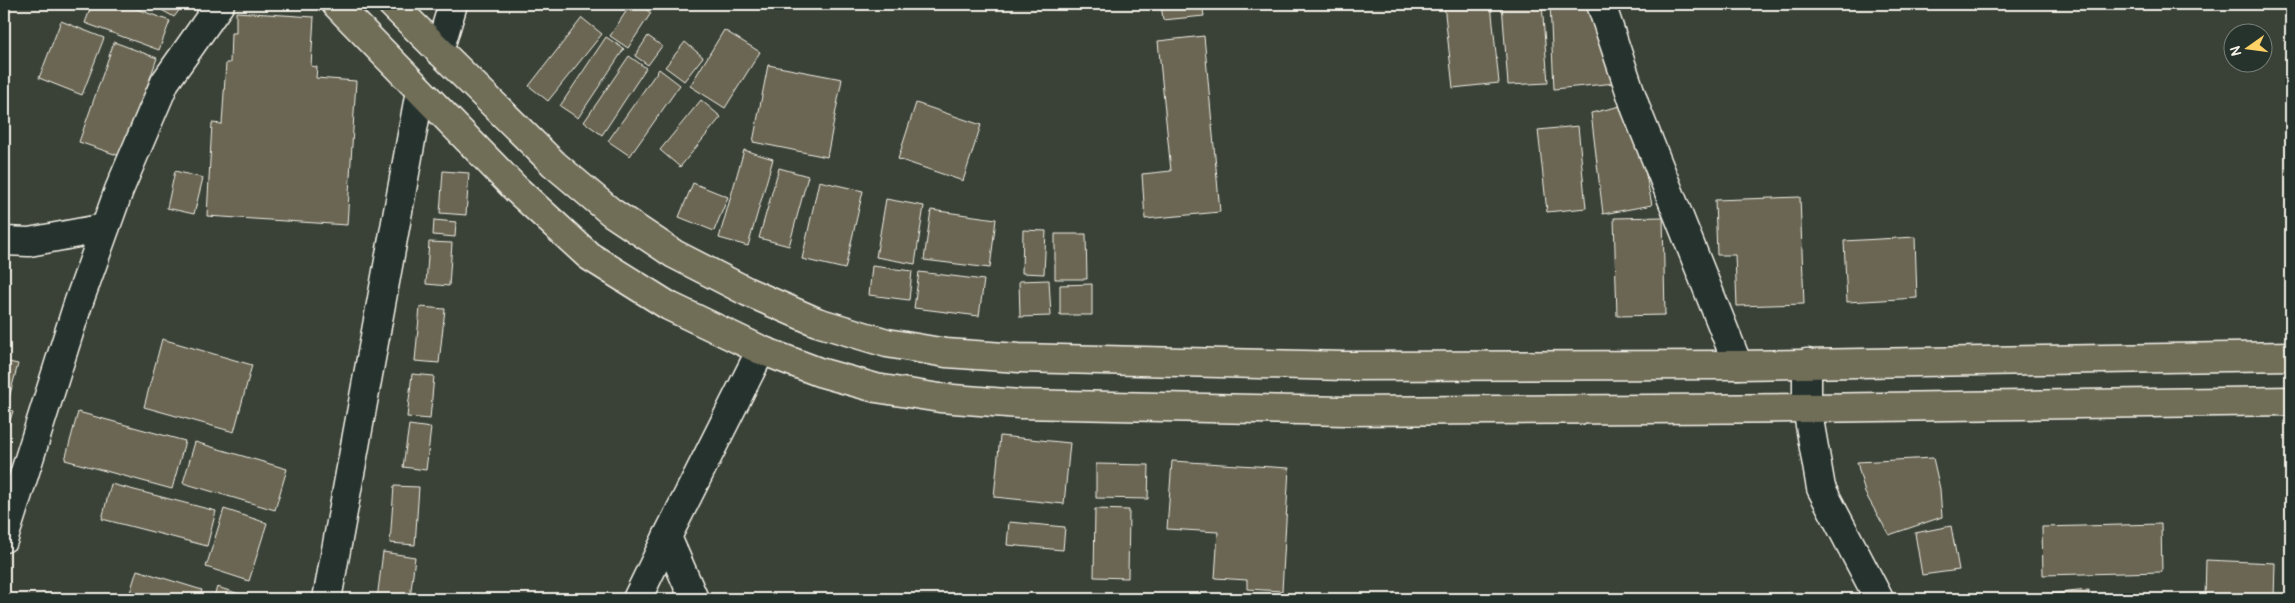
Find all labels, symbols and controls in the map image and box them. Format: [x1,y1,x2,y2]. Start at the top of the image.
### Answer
north arrow [2222,22,2272,72]
text: N [2226,44,2245,58]

